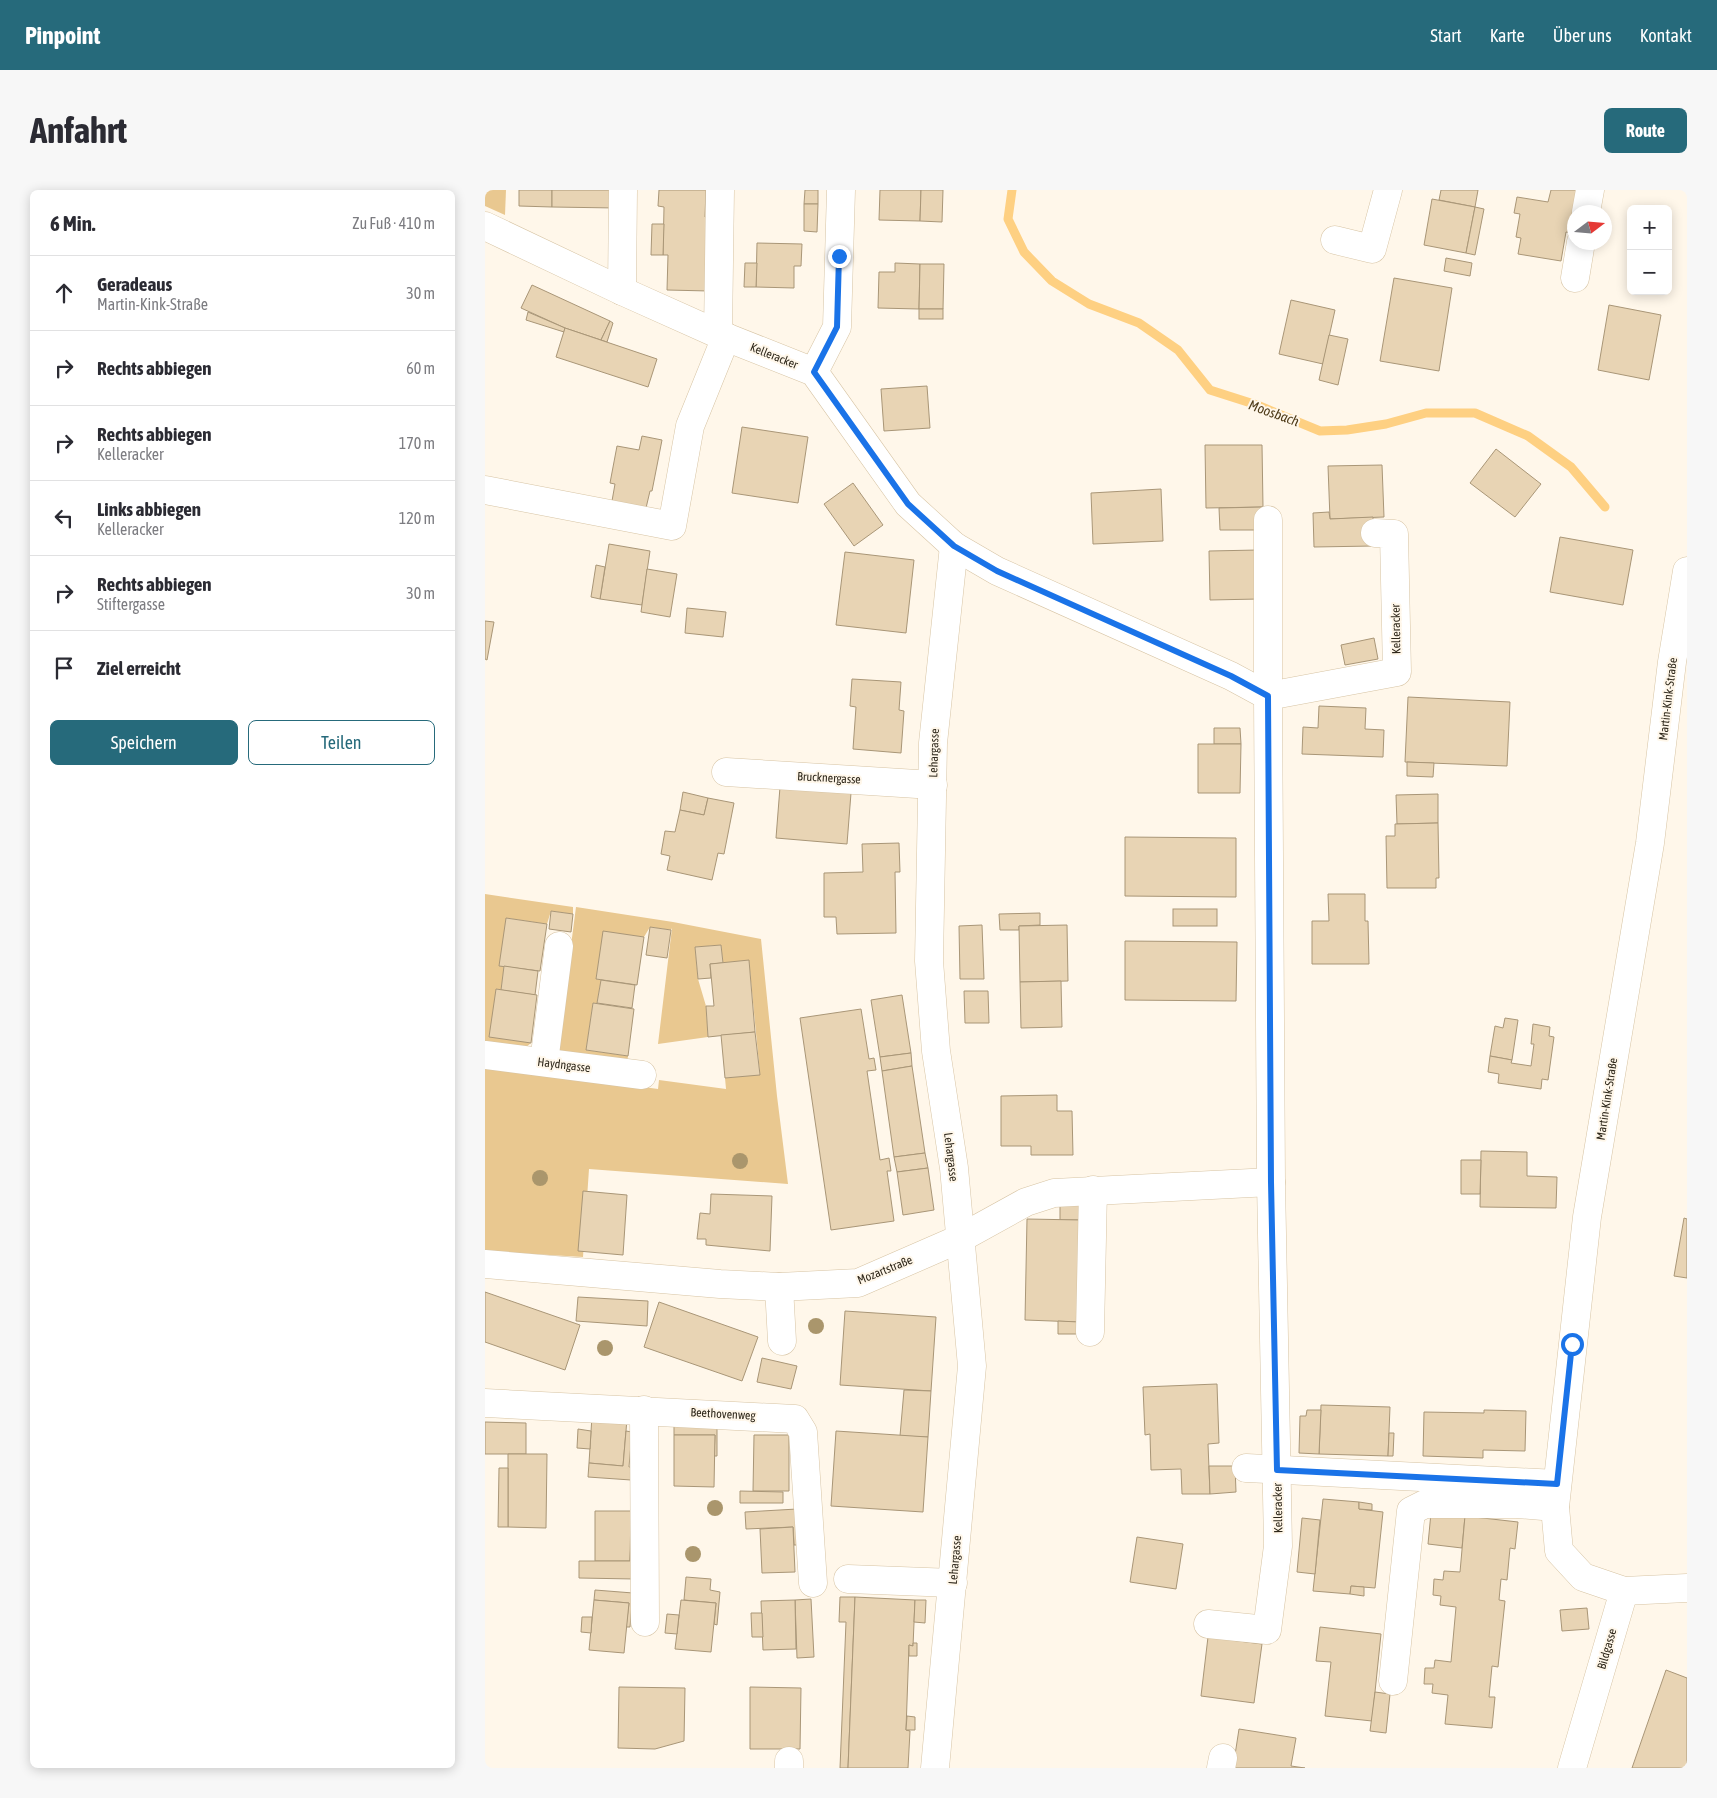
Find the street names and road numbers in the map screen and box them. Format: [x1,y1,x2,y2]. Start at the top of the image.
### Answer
street label: Kelleracker [748,340,800,372]
street label: Kelleracker [1389,603,1403,654]
street label: Martin-Kink-Straße [1656,657,1680,741]
street label: Lehargasse [926,728,942,778]
street label: Brucknergasse [797,769,861,787]
street label: Haydngasse [537,1055,591,1075]
street label: Martin-Kink-Straße [1594,1057,1620,1141]
street label: Lehargasse [941,1132,961,1182]
street label: Mozartstraße [855,1253,915,1287]
street label: Beethovenweg [690,1405,757,1423]
street label: Kelleracker [1271,1482,1285,1533]
street label: Lehargasse [946,1535,964,1585]
street label: Bildgasse [1595,1627,1619,1671]

